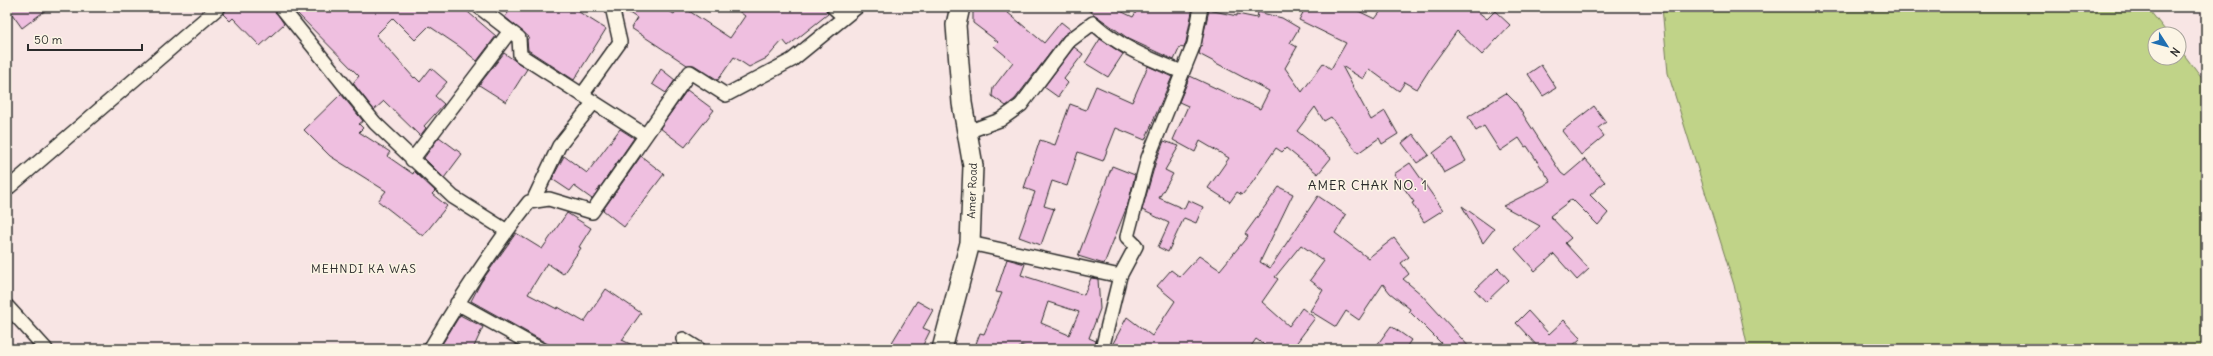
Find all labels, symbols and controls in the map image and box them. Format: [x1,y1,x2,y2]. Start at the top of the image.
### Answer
scale bar [28,26,142,52]
north arrow [2147,26,2187,66]
text: 50 m [34,32,63,47]
text: N [2167,45,2183,59]
street label: Amer Road [964,162,980,219]
district label: AMER CHAK NO. 1 [1308,177,1428,194]
district label: MEHNDI KA WAS [311,261,417,276]

